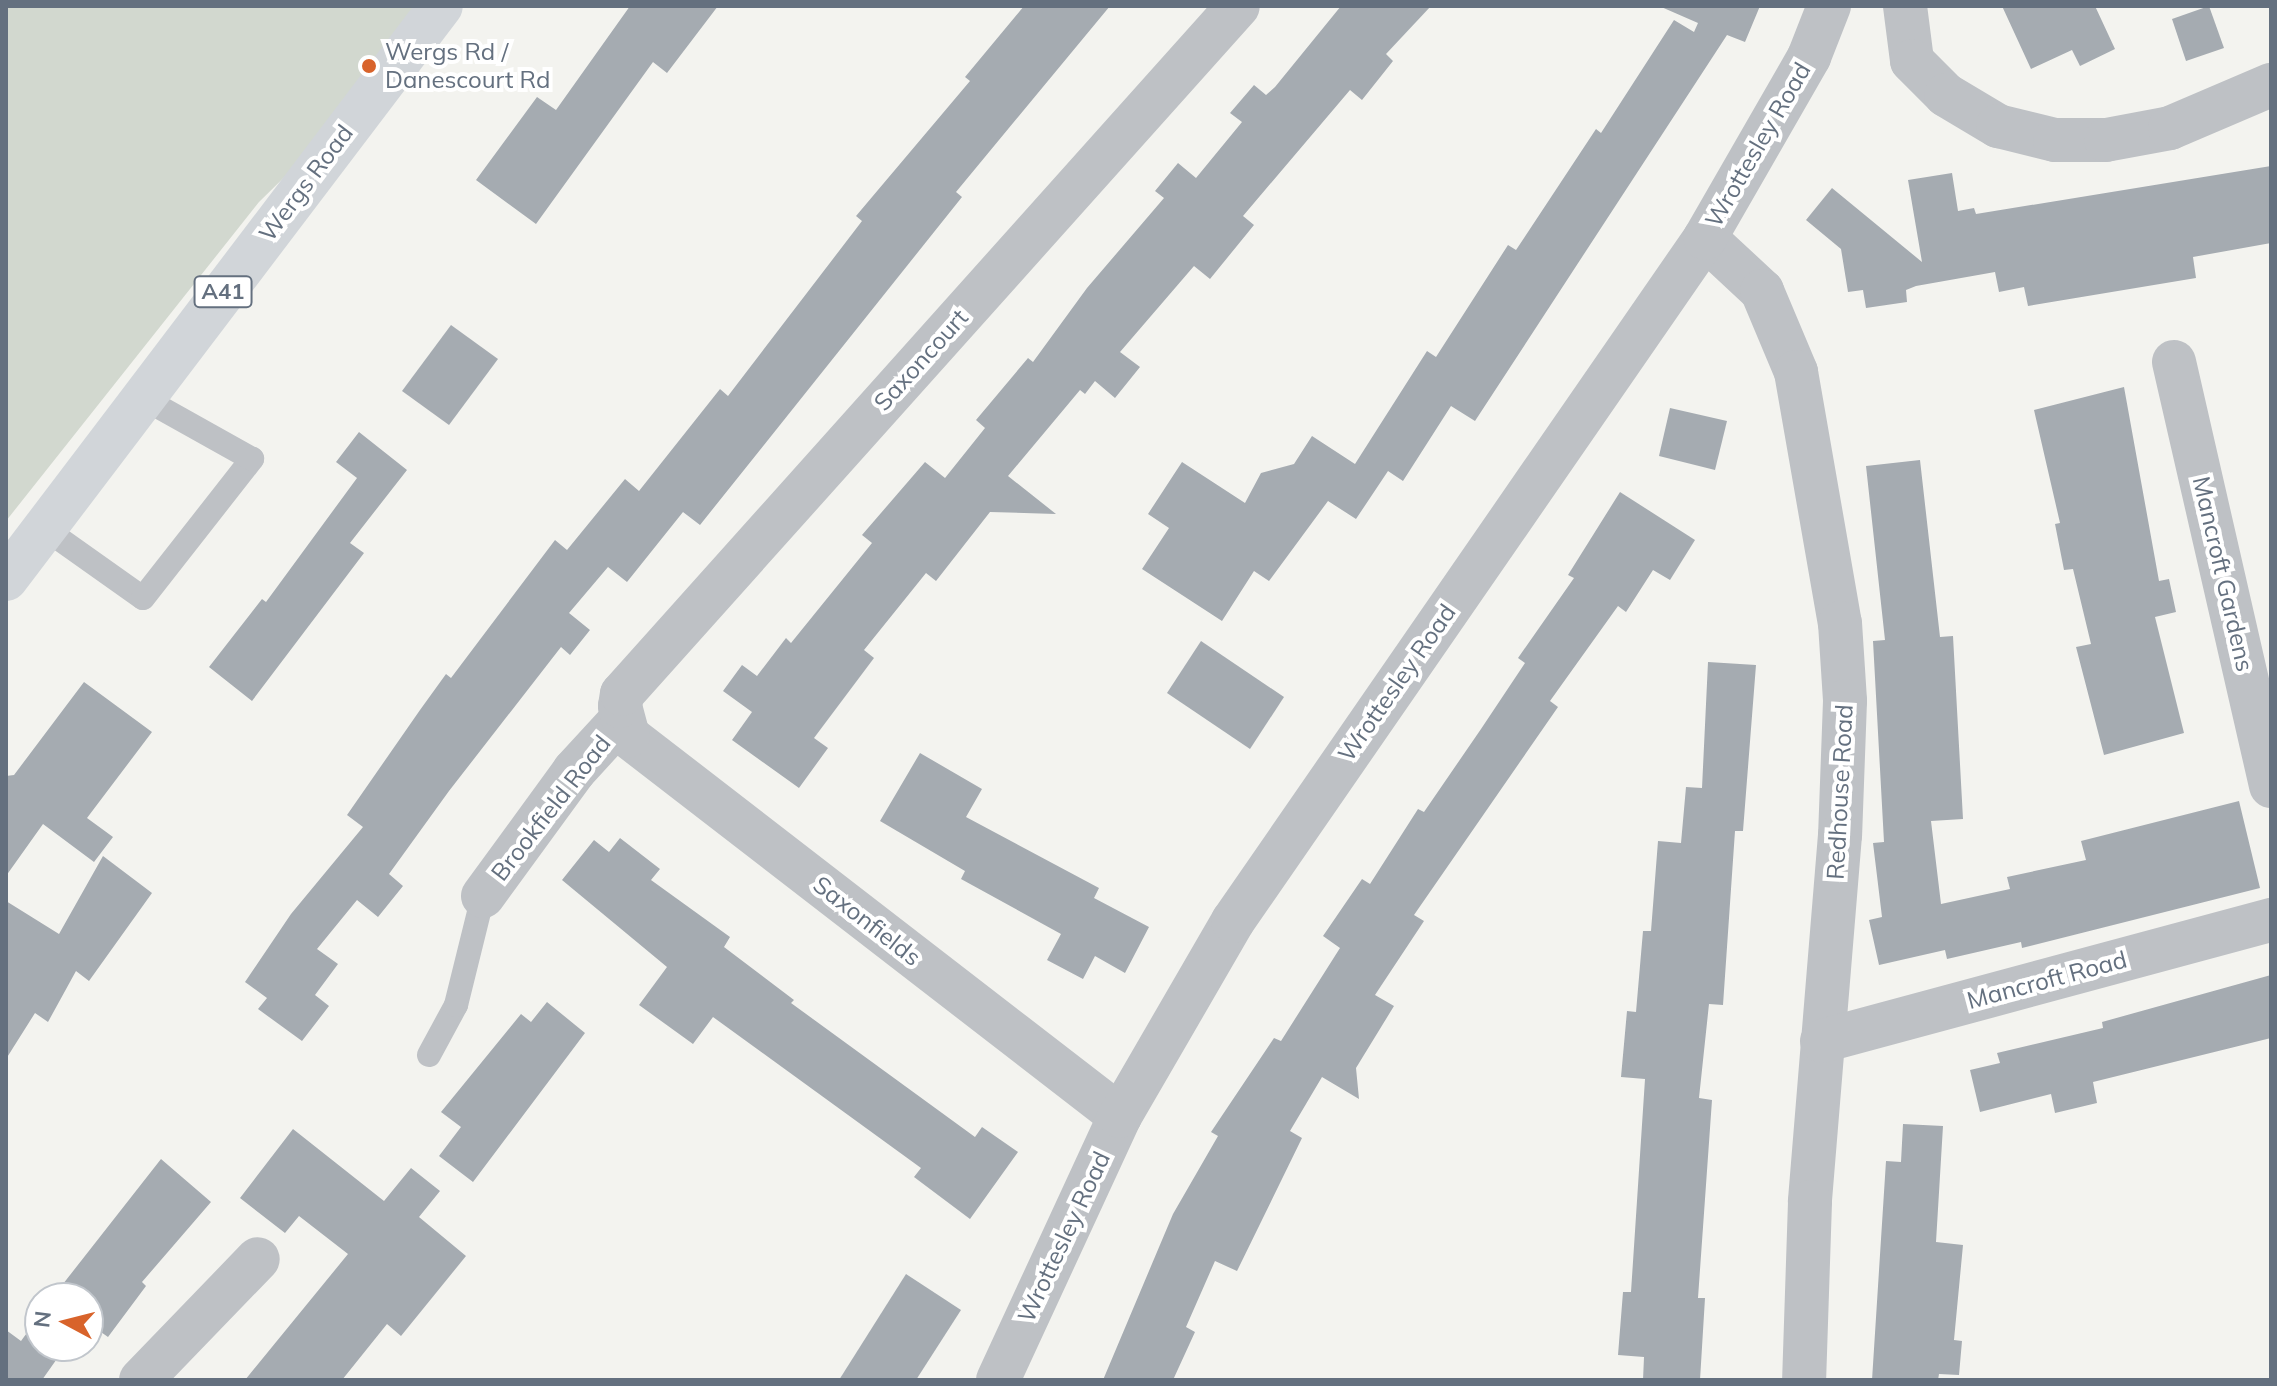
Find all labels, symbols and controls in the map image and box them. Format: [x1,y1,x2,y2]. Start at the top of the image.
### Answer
place label: Wergs Rd / Danescourt Rd [385,38,550,94]
marker: Wergs Rd / Danescourt Rd [360,57,378,75]
street label: Wrottesley Road [1699,58,1817,232]
street label: Wergs Road [253,119,359,247]
road number: A41 [193,274,253,310]
street label: Saxoncourt [868,303,974,417]
street label: Mancroft Gardens [2187,474,2259,674]
street label: Wrottesley Road [1332,599,1462,767]
street label: Redhouse Road [1821,704,1859,880]
street label: Brookfield Road [485,730,617,886]
street label: Saxonfields [807,870,927,972]
street label: Mancroft Road [1964,945,2130,1015]
street label: Wrottesley Road [1012,1147,1116,1327]
north arrow [24,1282,104,1362]
text: N [27,1309,57,1329]

